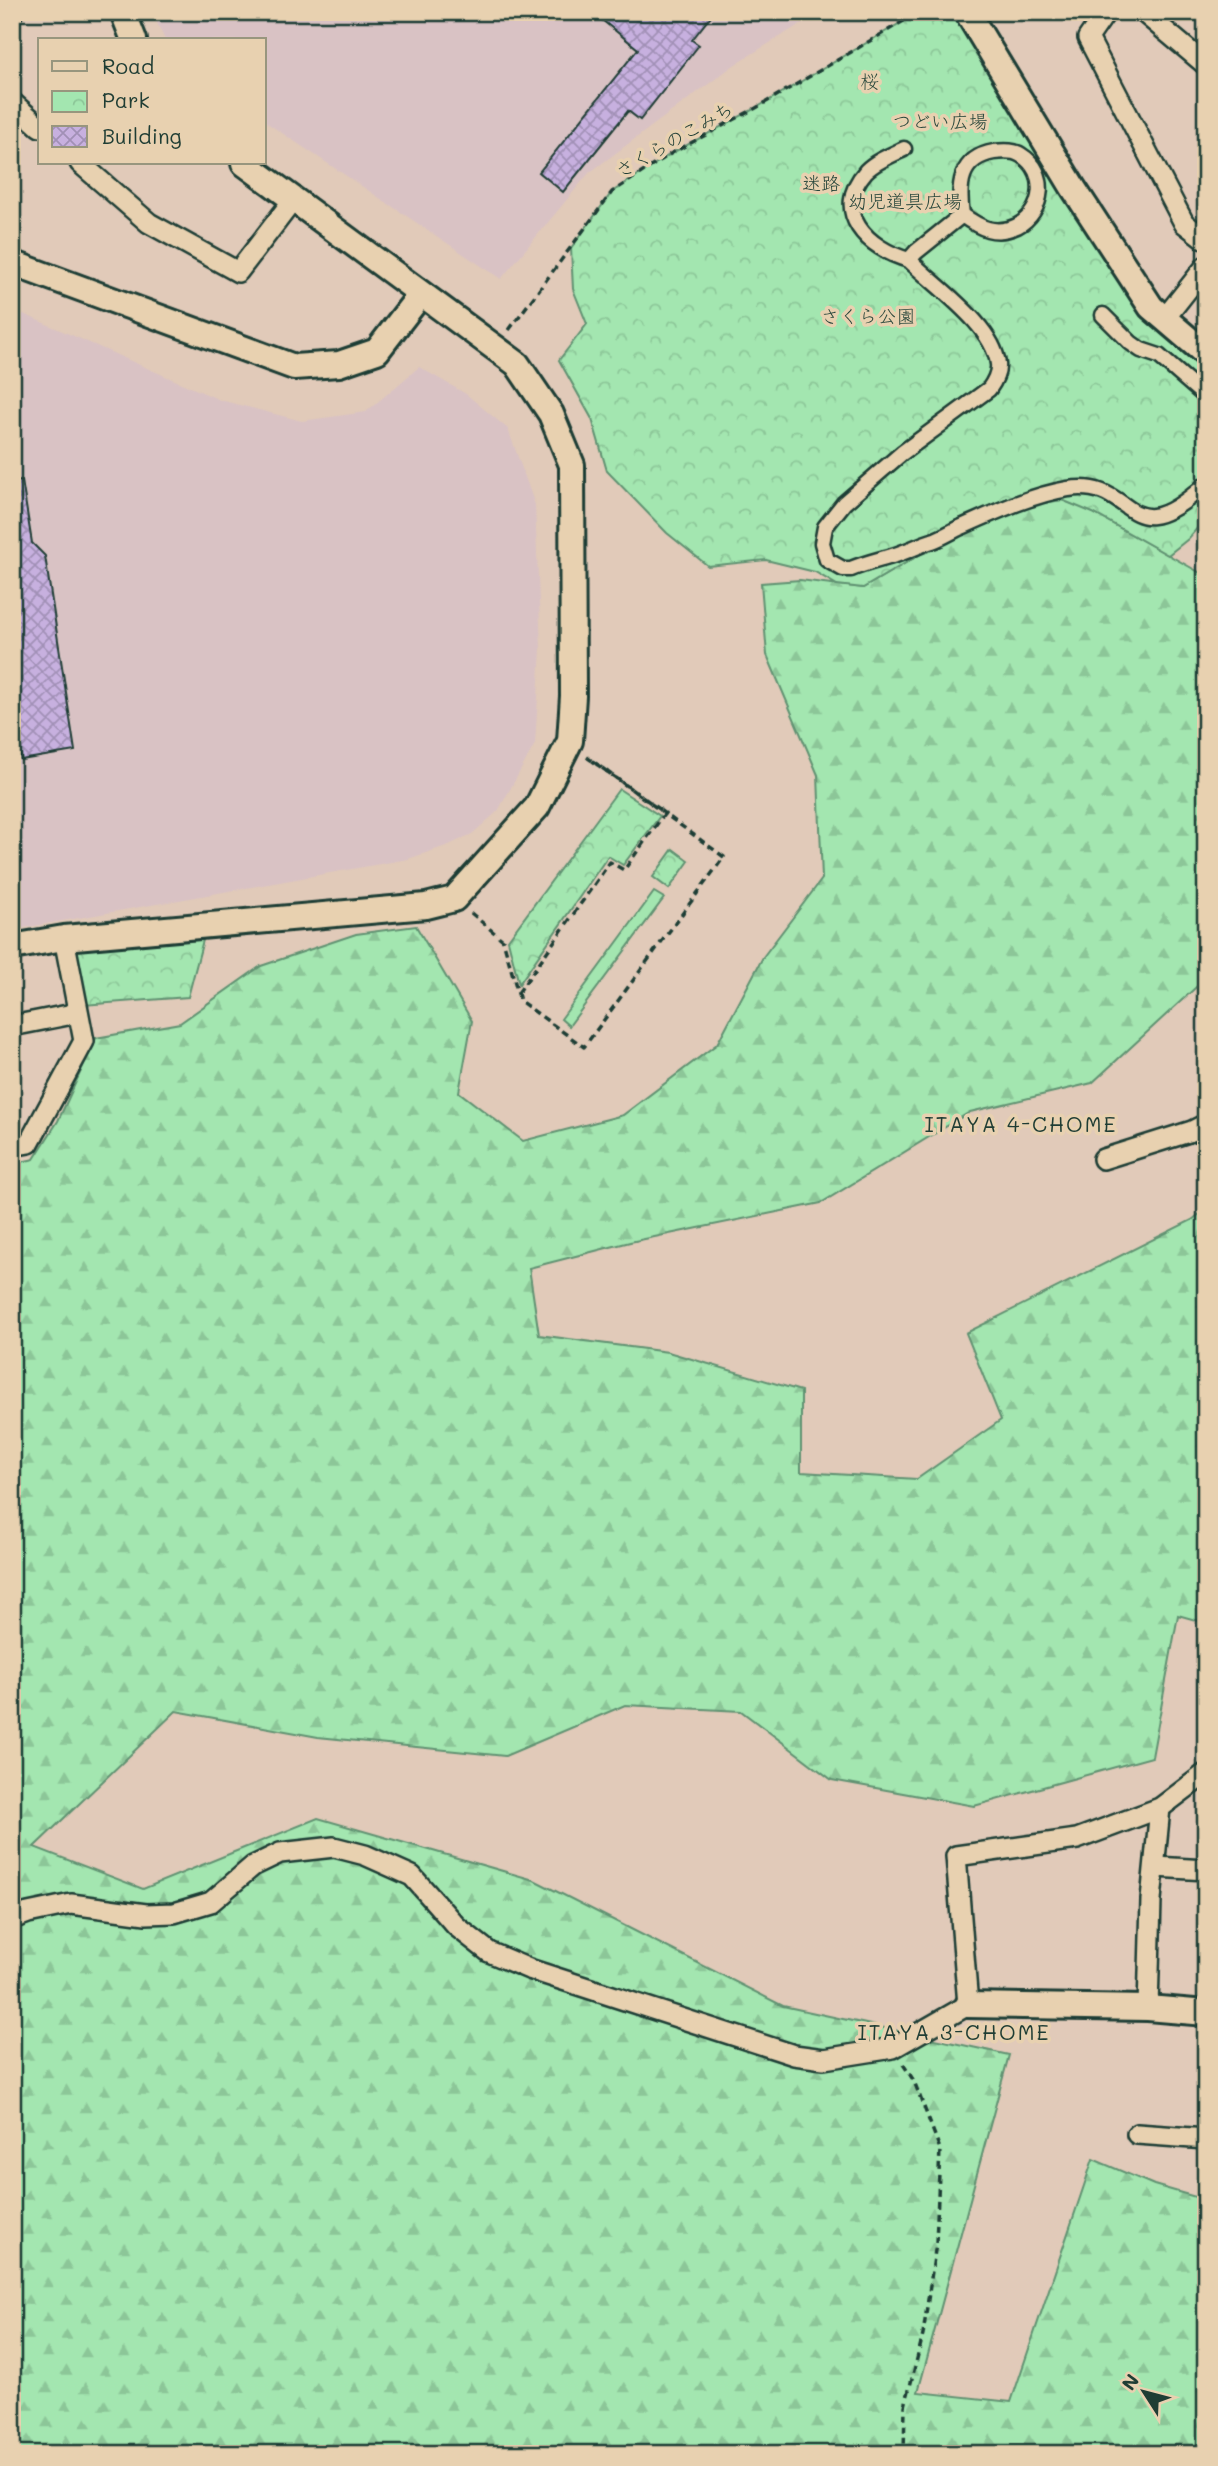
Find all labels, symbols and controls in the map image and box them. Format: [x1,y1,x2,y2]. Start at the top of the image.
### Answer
legend [38,38,266,164]
text: Road [102,52,154,79]
park label: 桜 [860,68,880,93]
text: Park [102,86,150,113]
street label: さくらのこみち [610,95,738,183]
park label: つどい広場 [892,108,988,133]
text: Building [102,122,182,149]
park label: 迷路 [802,170,840,195]
park label: 幼児道具広場 [848,188,962,213]
park label: さくら公園 [820,303,916,328]
district label: ITAYA 4-CHOME [925,1110,1118,1137]
district label: ITAYA 3-CHOME [858,2018,1050,2045]
north arrow [1110,2358,1180,2428]
text: N [1115,2369,1144,2395]

